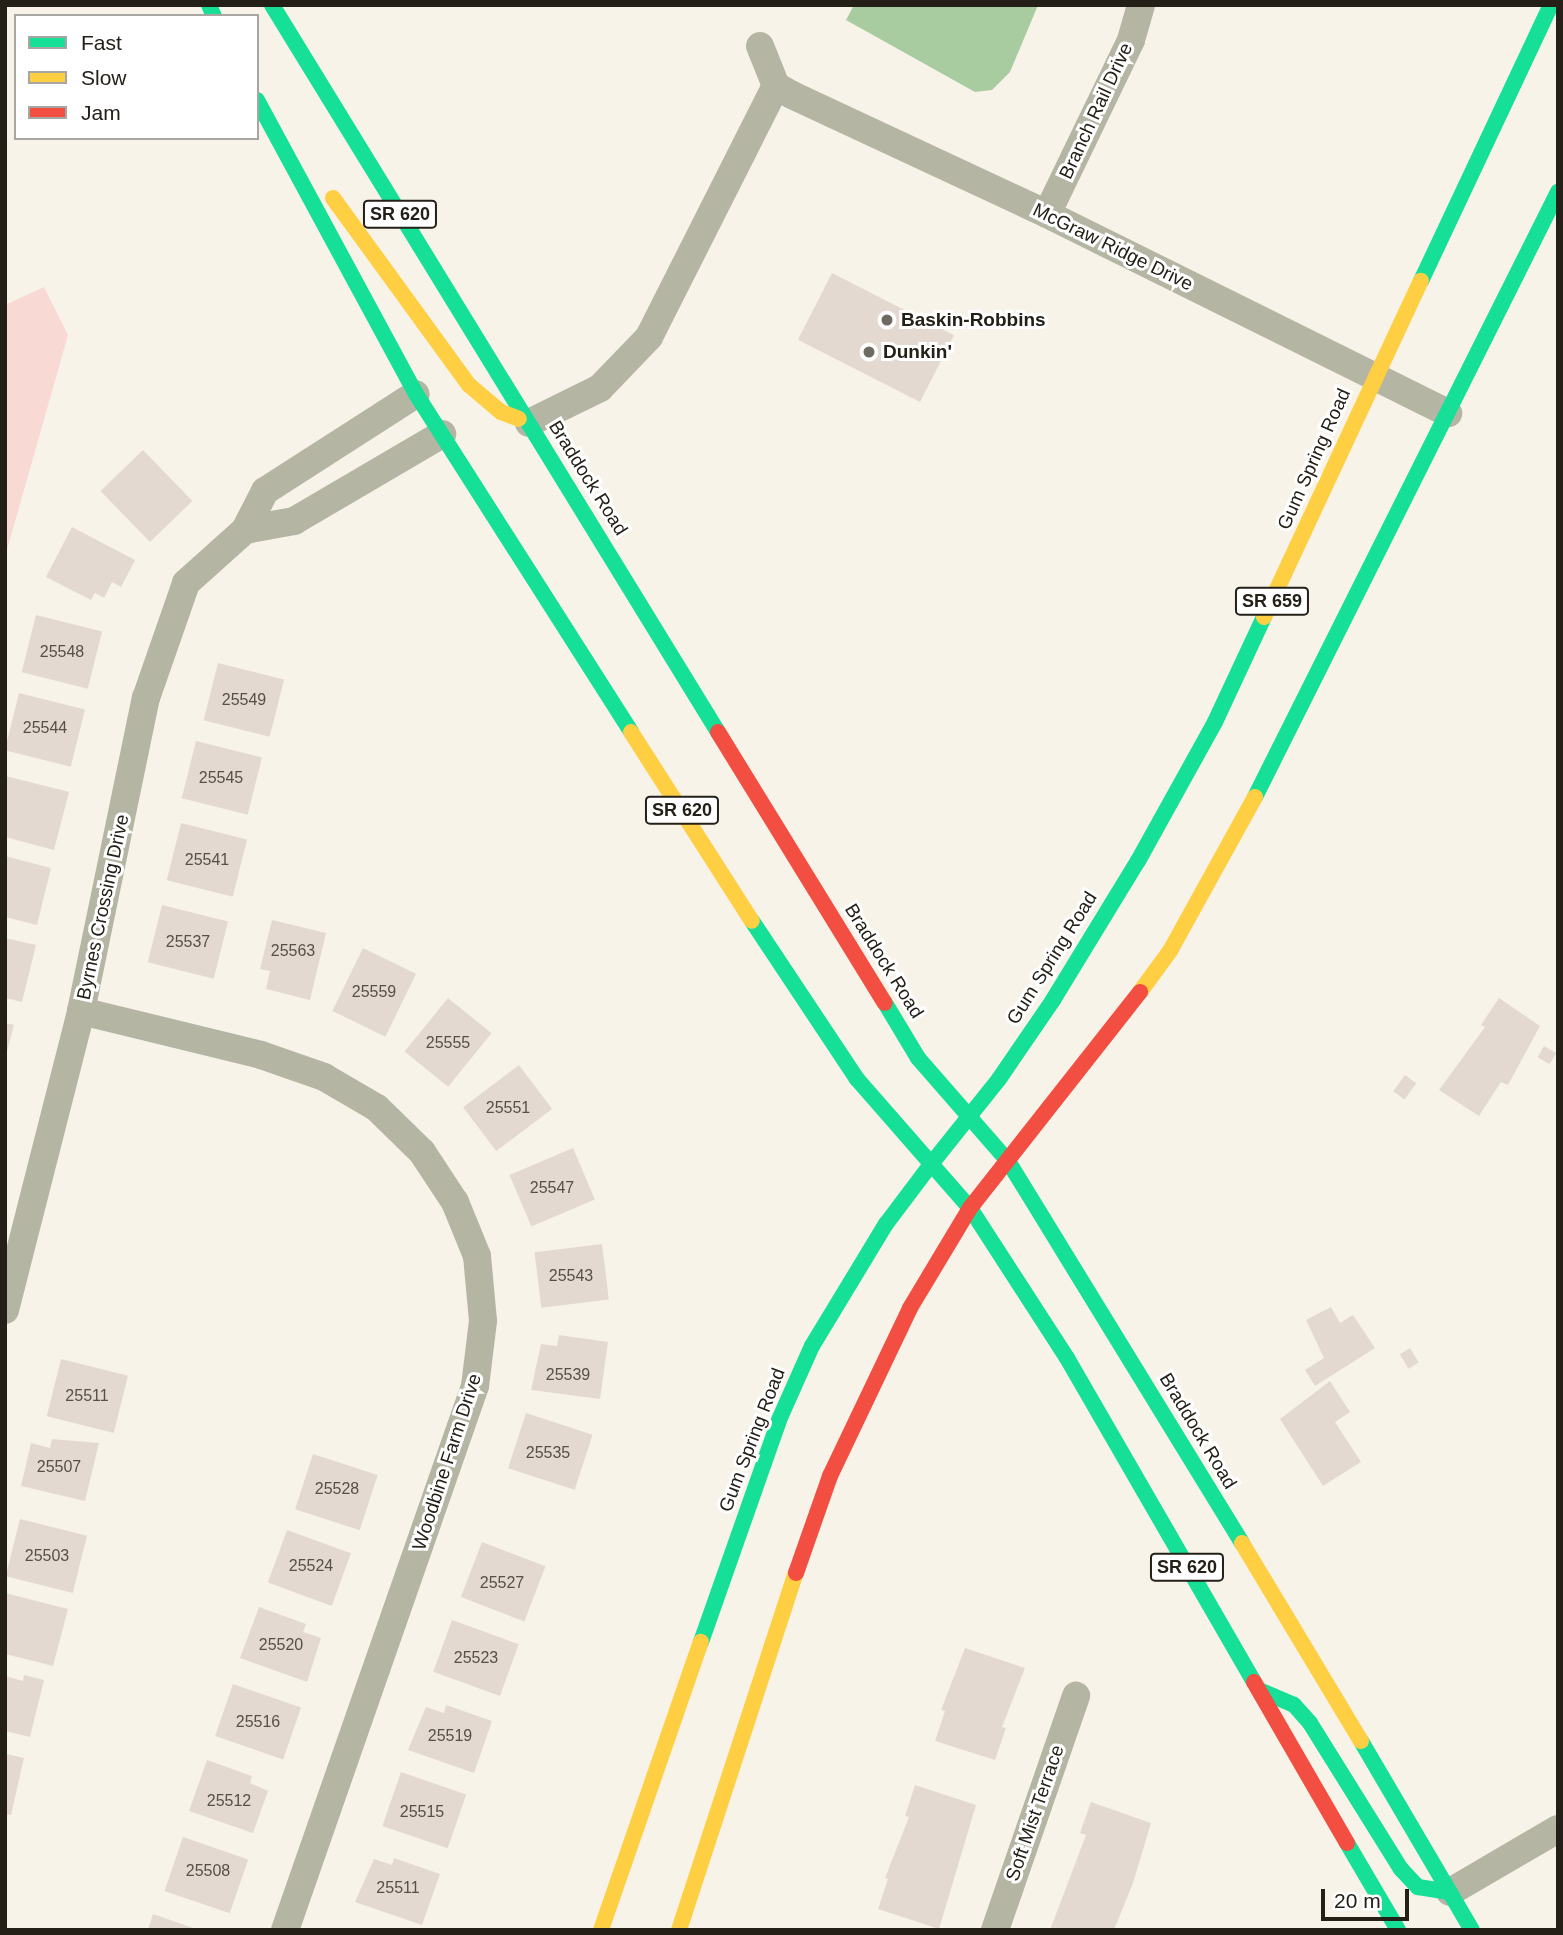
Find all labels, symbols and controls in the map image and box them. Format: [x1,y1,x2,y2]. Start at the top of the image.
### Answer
legend [14,14,259,140]
text: Fast [81,31,122,54]
street label: Branch Rail Drive [1054,39,1138,183]
text: Slow [81,66,127,89]
text: Jam [81,101,121,124]
street label: McGraw Ridge Drive [1029,198,1197,296]
road number: SR 620 [362,200,438,229]
place label: Baskin-Robbins [901,309,1046,331]
marker: Baskin-Robbins [879,312,895,328]
place label: Dunkin' [883,341,952,363]
marker: Dunkin' [861,344,877,360]
street label: Gum Spring Road [1273,385,1355,533]
street label: Braddock Road [544,416,632,540]
road number: SR 659 [1234,586,1310,616]
house number: 25548 [40,642,84,662]
house number: 25549 [222,690,266,710]
house number: 25544 [23,718,67,738]
house number: 25545 [199,768,243,788]
road number: SR 620 [644,796,720,824]
street label: Byrnes Crossing Drive [72,812,134,1002]
house number: 25541 [185,850,229,870]
street label: Gum Spring Road [1002,887,1102,1029]
street label: Braddock Road [840,899,928,1023]
house number: 25537 [166,932,210,952]
house number: 25563 [271,941,315,961]
house number: 25559 [352,982,396,1002]
house number: 25555 [426,1033,470,1053]
house number: 25551 [486,1098,530,1118]
house number: 25547 [530,1178,574,1198]
house number: 25543 [549,1266,593,1286]
house number: 25539 [546,1365,590,1385]
street label: Gum Spring Road [714,1365,790,1515]
street label: Braddock Road [1155,1369,1241,1493]
street label: Woodbine Farm Drive [408,1371,486,1553]
house number: 25511 [65,1386,109,1406]
house number: 25535 [526,1443,570,1463]
house number: 25507 [37,1457,81,1477]
house number: 25528 [315,1479,359,1499]
house number: 25503 [25,1546,69,1566]
road number: SR 620 [1148,1552,1226,1582]
house number: 25524 [289,1556,333,1576]
house number: 25527 [480,1573,524,1593]
house number: 25520 [259,1635,303,1655]
house number: 25523 [454,1648,498,1668]
house number: 25516 [236,1712,280,1732]
house number: 25519 [428,1726,472,1746]
street label: Soft Mist Terrace [1001,1742,1069,1884]
house number: 25512 [207,1791,251,1811]
house number: 25515 [400,1802,444,1822]
house number: 25508 [186,1861,230,1881]
scale bar [1325,1876,1412,1920]
house number: 25511 [376,1878,420,1898]
text: 20 m [1334,1889,1381,1912]

